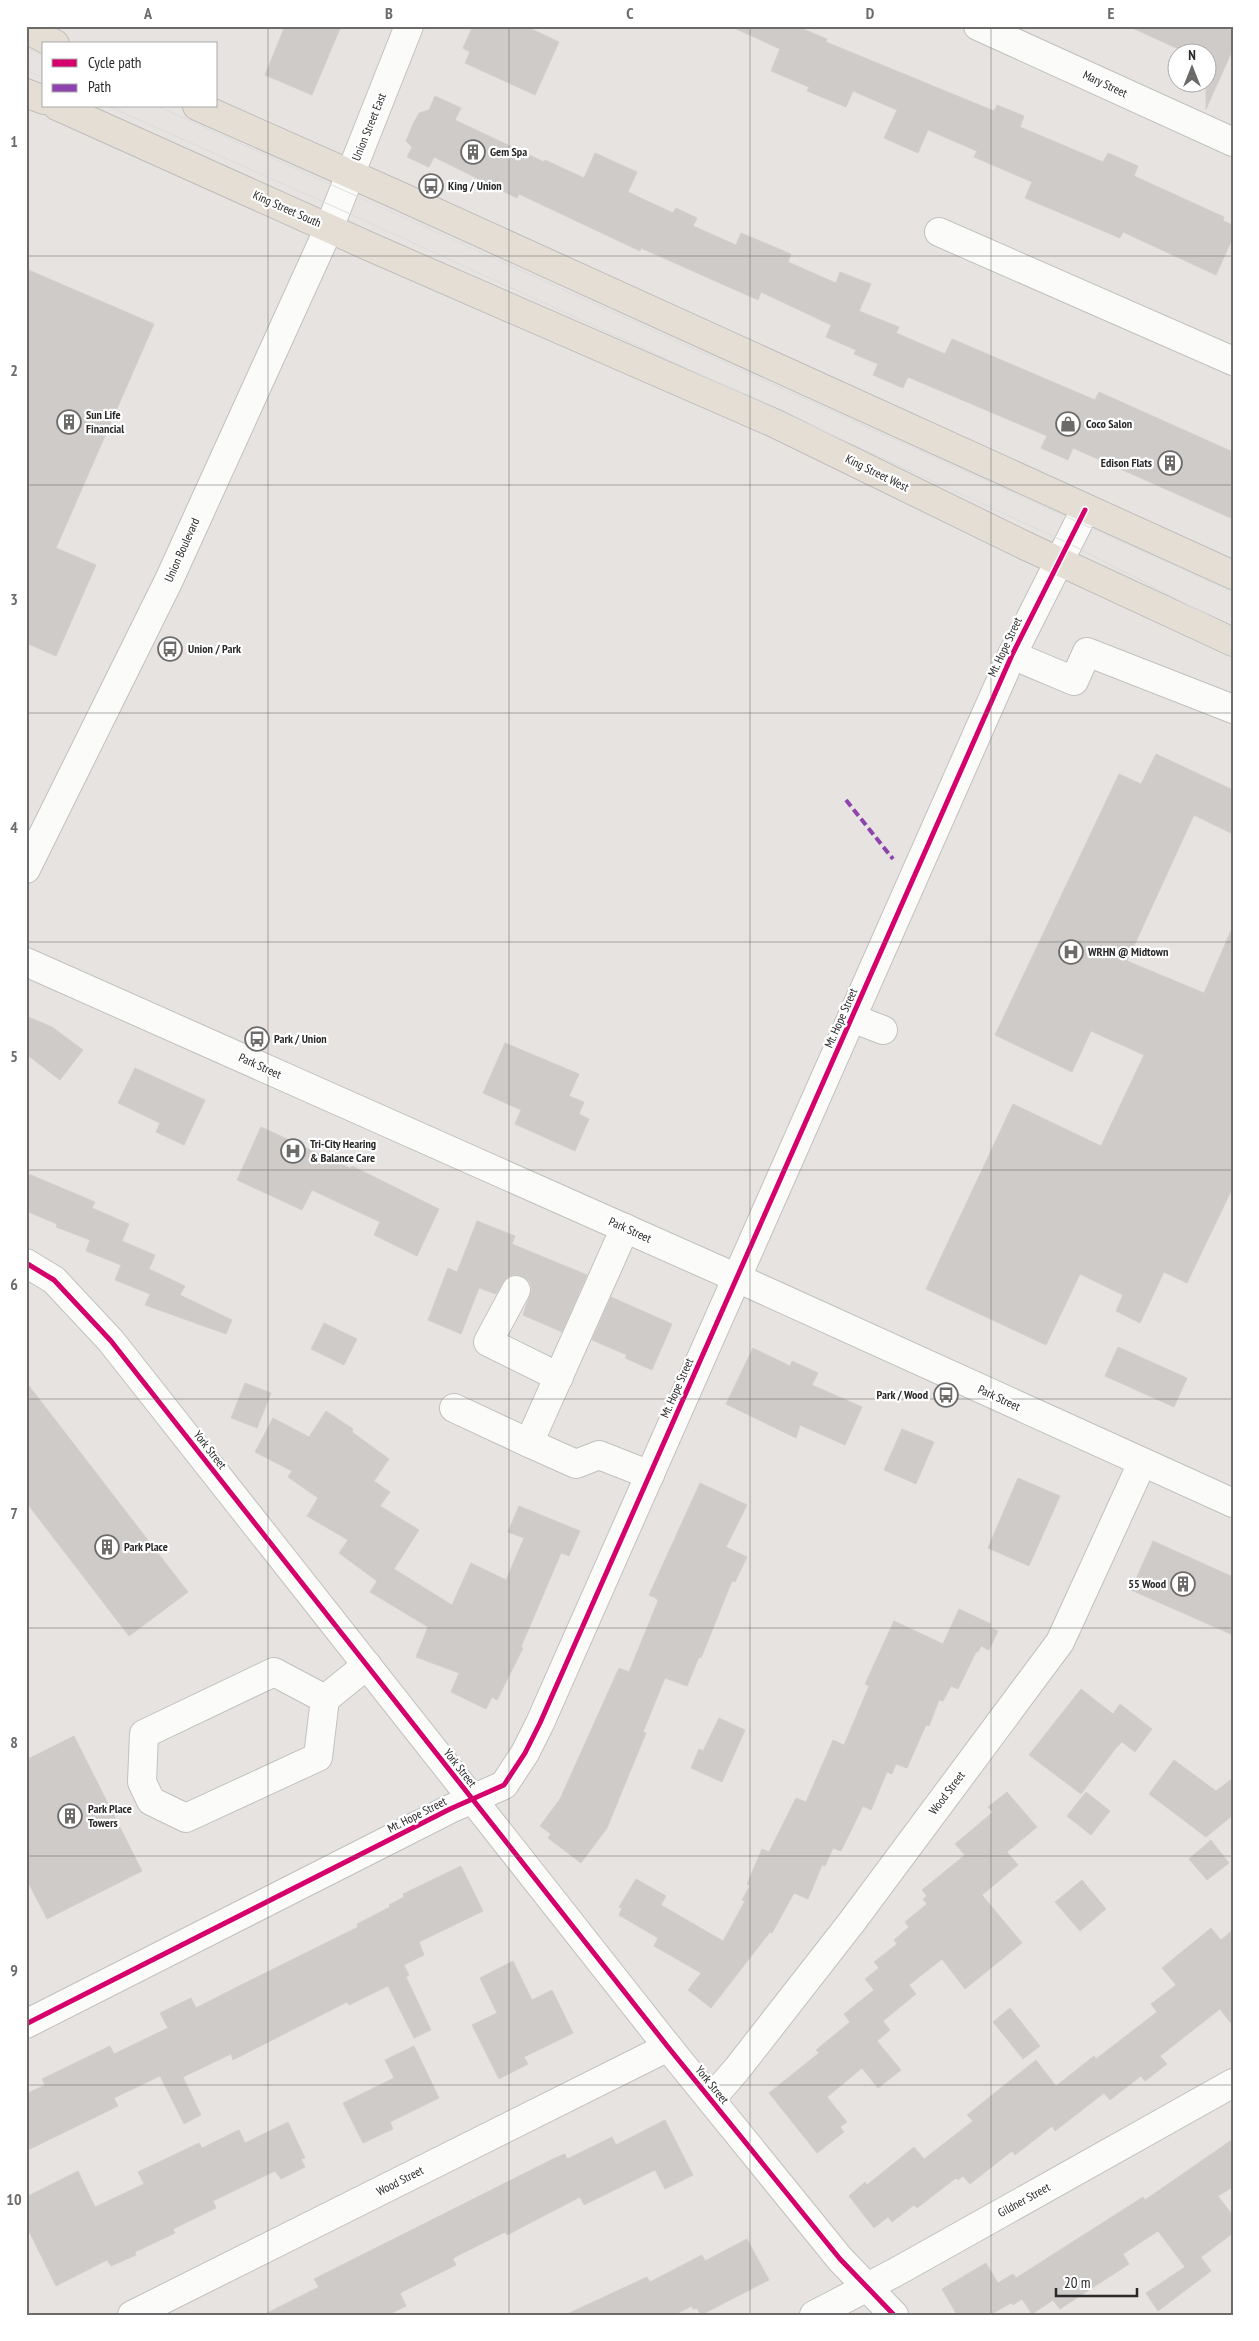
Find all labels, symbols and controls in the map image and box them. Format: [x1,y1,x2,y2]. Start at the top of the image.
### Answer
text: A [143,3,153,23]
text: B [385,3,393,23]
text: C [626,3,634,23]
text: D [866,3,875,23]
text: E [1108,3,1115,23]
legend [42,42,218,108]
north arrow [1166,42,1216,92]
text: N [1188,46,1196,64]
text: Cycle path [88,53,141,72]
street label: Mary Street [1081,67,1130,101]
text: Path [88,77,111,96]
street label: Union Street East [348,90,389,163]
text: 1 [10,131,18,151]
building icon: Gem Spa [460,139,486,165]
place label: Gem Spa [490,144,527,159]
bus stop icon: King / Union [418,173,444,199]
place label: King / Union [448,178,502,193]
street label: King Street South [251,187,324,230]
text: 2 [10,360,18,380]
place label: Sun Life Financial [86,407,124,436]
building icon: Sun Life Financial [56,409,82,435]
shop icon: Coco Salon [1055,411,1081,437]
place label: Coco Salon [1086,416,1132,431]
building icon: Edison Flats [1157,450,1183,476]
street label: King Street West [843,451,912,495]
place label: Edison Flats [1101,455,1152,470]
street label: Union Boulevard [161,515,202,584]
text: 3 [10,589,18,609]
street label: Mt. Hope Street [984,614,1025,679]
bus stop icon: Union / Park [157,636,183,662]
place label: Union / Park [188,641,241,656]
text: 4 [10,817,18,837]
hospital icon: WRHN @ Midtown [1058,939,1084,965]
place label: WRHN @ Midtown [1087,944,1168,959]
street label: Mt. Hope Street [821,985,861,1050]
bus stop icon: Park / Union [244,1026,270,1052]
place label: Park / Union [274,1031,327,1046]
text: 5 [10,1046,18,1066]
street label: Park Street [237,1050,284,1082]
place label: Tri-City Hearing & Balance Care [310,1136,376,1165]
hospital icon: Tri-City Hearing & Balance Care [280,1138,306,1164]
street label: Park Street [607,1214,654,1246]
text: 6 [10,1274,18,1294]
street label: Mt. Hope Street [657,1355,697,1420]
street label: Park Street [976,1381,1023,1414]
bus stop icon: Park / Wood [933,1382,959,1408]
place label: Park / Wood [876,1387,928,1402]
street label: York Street [191,1427,231,1473]
text: 7 [10,1503,18,1523]
building icon: Park Place [94,1534,120,1560]
place label: Park Place [124,1539,168,1554]
building icon: 55 Wood [1170,1571,1196,1597]
place label: 55 Wood [1128,1576,1166,1591]
text: 8 [10,1732,18,1752]
street label: York Street [441,1745,481,1791]
street label: Wood Street [925,1767,968,1817]
street label: Mt. Hope Street [385,1793,449,1836]
place label: Park Place Towers [88,1801,132,1830]
building icon: Park Place Towers [57,1803,83,1829]
text: 9 [10,1960,18,1980]
street label: York Street [692,2063,733,2107]
street label: Wood Street [374,2162,426,2199]
street label: Gildner Street [995,2179,1053,2220]
text: 10 [6,2189,22,2209]
scale bar [1056,2266,1138,2298]
text: 20 m [1064,2273,1090,2292]

